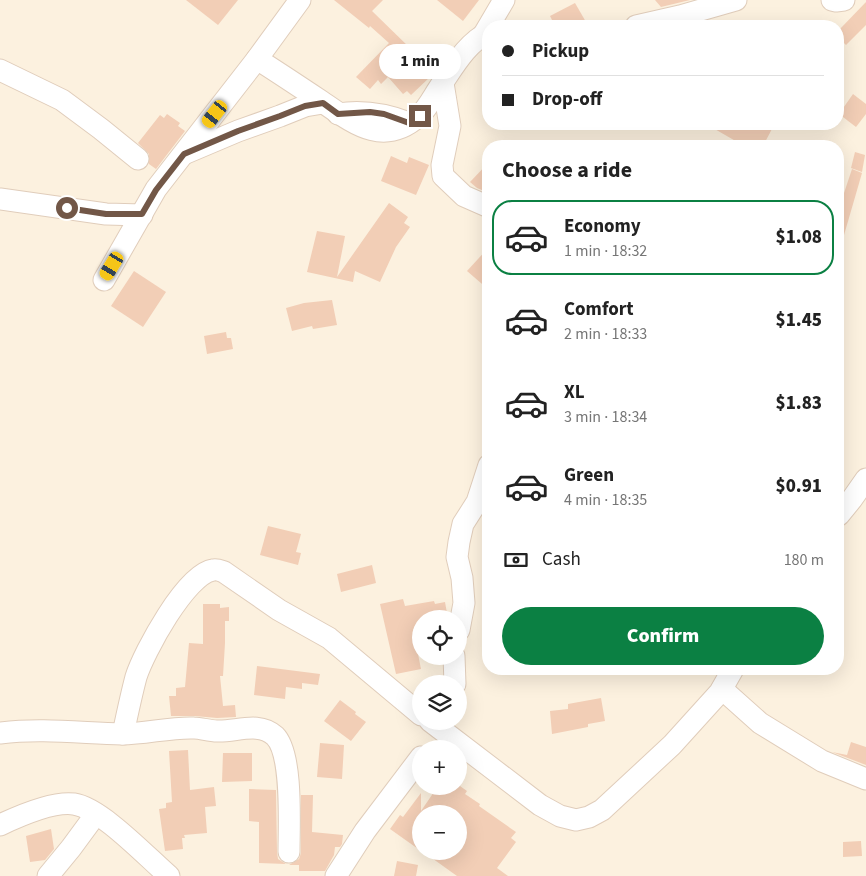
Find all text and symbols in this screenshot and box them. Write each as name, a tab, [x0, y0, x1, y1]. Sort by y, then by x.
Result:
text: Pickup	[532, 38, 589, 65]
callout: 1 min	[379, 44, 461, 78]
text: 1 min	[400, 50, 440, 72]
text: Drop-off	[532, 86, 602, 113]
car	[199, 98, 230, 130]
route end	[409, 105, 431, 127]
text: Choose a ride	[502, 154, 632, 186]
route start	[56, 197, 78, 219]
text: Economy	[564, 213, 641, 240]
icon: car	[504, 215, 549, 260]
text: $1.08	[776, 224, 822, 251]
text: 1 min · 18:32	[564, 240, 647, 262]
car	[97, 249, 126, 283]
text: Comfort	[564, 296, 634, 323]
icon: car	[504, 298, 549, 343]
text: $1.45	[776, 307, 822, 334]
text: 2 min · 18:33	[564, 323, 647, 345]
text: XL	[564, 379, 585, 406]
icon: car	[504, 381, 549, 426]
text: $1.83	[776, 390, 822, 417]
text: 3 min · 18:34	[564, 406, 647, 428]
text: Green	[564, 462, 614, 489]
icon: car	[504, 464, 549, 509]
text: $0.91	[776, 473, 822, 500]
text: 4 min · 18:35	[564, 489, 647, 511]
icon: cash	[502, 546, 530, 574]
text: Cash	[542, 546, 581, 573]
text: 180 m	[784, 549, 824, 571]
button: Confirm	[502, 607, 824, 665]
map controls	[412, 610, 467, 860]
button: locate	[412, 610, 467, 665]
button: layers	[412, 675, 467, 730]
button: +	[412, 740, 467, 795]
button: −	[412, 805, 467, 860]

